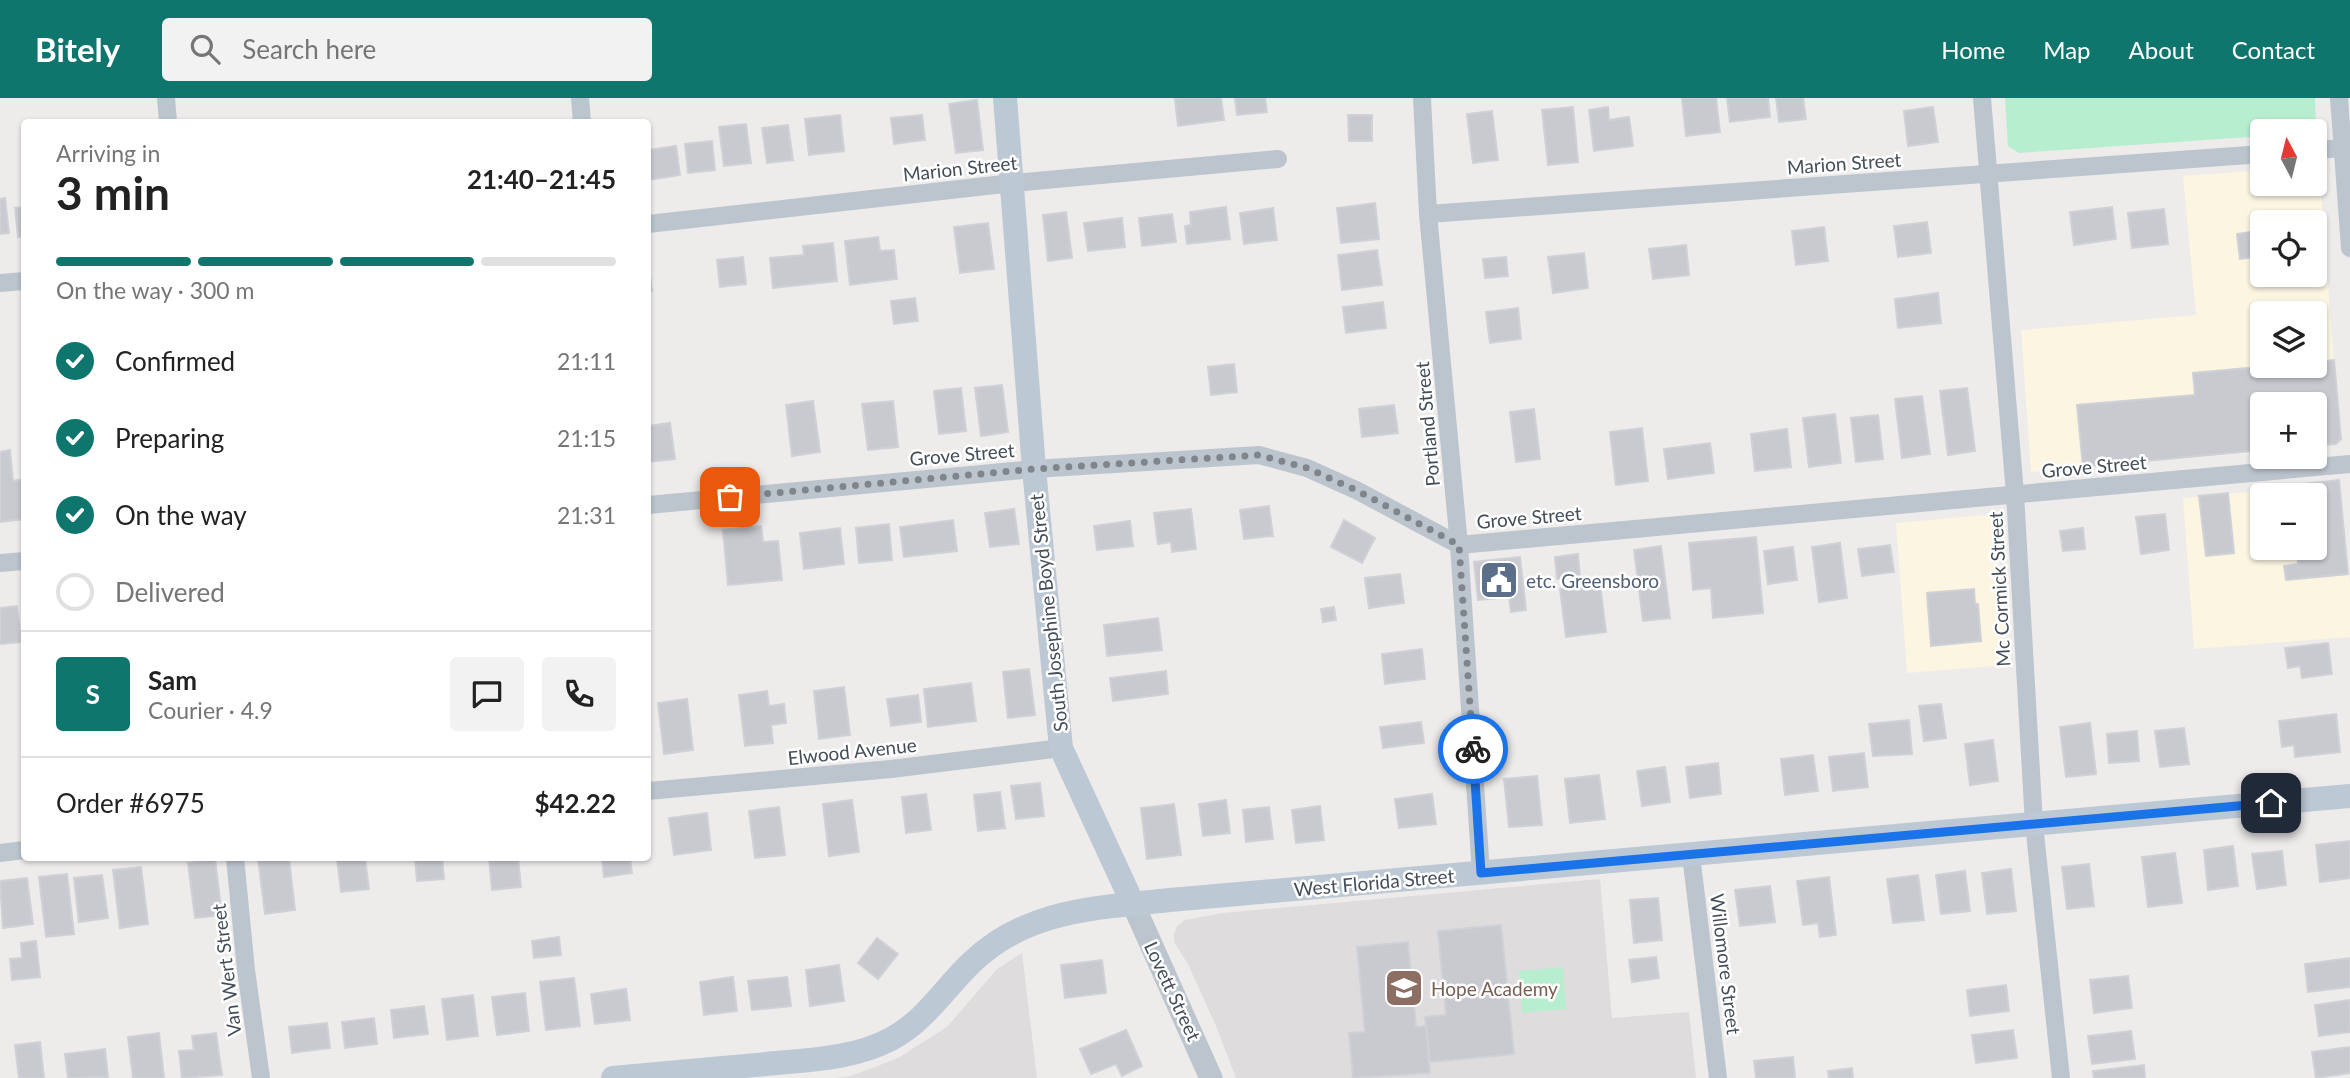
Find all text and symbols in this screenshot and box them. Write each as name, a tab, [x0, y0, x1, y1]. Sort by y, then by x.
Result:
search box	[162, 18, 652, 81]
text: Bitely	[35, 29, 120, 69]
icon: search	[186, 30, 224, 68]
text: Search here	[242, 33, 376, 65]
text: Home	[1941, 35, 2005, 64]
text: Map	[2043, 35, 2091, 64]
text: About	[2129, 35, 2194, 64]
text: Contact	[2232, 35, 2315, 64]
north arrow	[2250, 119, 2328, 196]
map controls	[2250, 119, 2327, 560]
text: Arriving in	[56, 139, 160, 167]
street label: Marion Street	[1786, 148, 1902, 178]
street label: Marion Street	[902, 151, 1018, 185]
text: 21:40–21:45	[467, 163, 616, 195]
text: 3 min	[56, 165, 170, 220]
button: locate	[2250, 210, 2327, 287]
text: On the way · 300 m	[56, 276, 255, 304]
button: layers	[2250, 301, 2327, 378]
icon: check	[56, 342, 94, 380]
text: Confirmed	[115, 345, 235, 377]
text: 21:11	[557, 347, 616, 375]
street label: Portland Street	[1410, 360, 1444, 487]
button: +	[2250, 392, 2327, 469]
icon: check	[56, 419, 94, 457]
text: Preparing	[115, 422, 224, 454]
text: 21:15	[557, 424, 616, 452]
street label: Grove Street	[909, 438, 1016, 470]
street label: Grove Street	[2041, 450, 2148, 482]
pin	[700, 467, 760, 527]
icon: bag	[711, 478, 749, 516]
button: −	[2250, 483, 2327, 560]
street label: South Josephine Boyd Street	[1024, 493, 1072, 733]
icon: check	[56, 496, 94, 534]
text: On the way	[115, 499, 247, 531]
text: 21:31	[557, 501, 616, 529]
street label: Grove Street	[1476, 501, 1583, 533]
street label: Mc Cormick Street	[1983, 511, 2015, 667]
public building icon: etc. Greensboro	[1478, 559, 1520, 601]
place label: etc. Greensboro	[1526, 569, 1659, 592]
text: Delivered	[115, 576, 225, 608]
button: chat	[450, 657, 524, 731]
button: phone	[542, 657, 616, 731]
text: Sam	[148, 664, 197, 696]
text: S	[86, 678, 100, 710]
text: Courier · 4.9	[148, 696, 273, 724]
courier	[1438, 714, 1508, 784]
icon: bike	[1454, 730, 1492, 768]
street label: Elwood Avenue	[786, 733, 918, 769]
pin	[2241, 773, 2301, 833]
icon: home	[2252, 784, 2290, 822]
text: Order #6975	[56, 787, 205, 819]
text: $42.22	[534, 787, 616, 819]
street label: West Florida Street	[1293, 864, 1455, 900]
street label: Willomore Street	[1706, 892, 1746, 1036]
street label: Van Wert Street	[206, 902, 246, 1038]
street label: Lovett Street	[1140, 938, 1206, 1044]
school or university icon: Hope Academy	[1383, 967, 1425, 1009]
place label: Hope Academy	[1431, 977, 1558, 1000]

